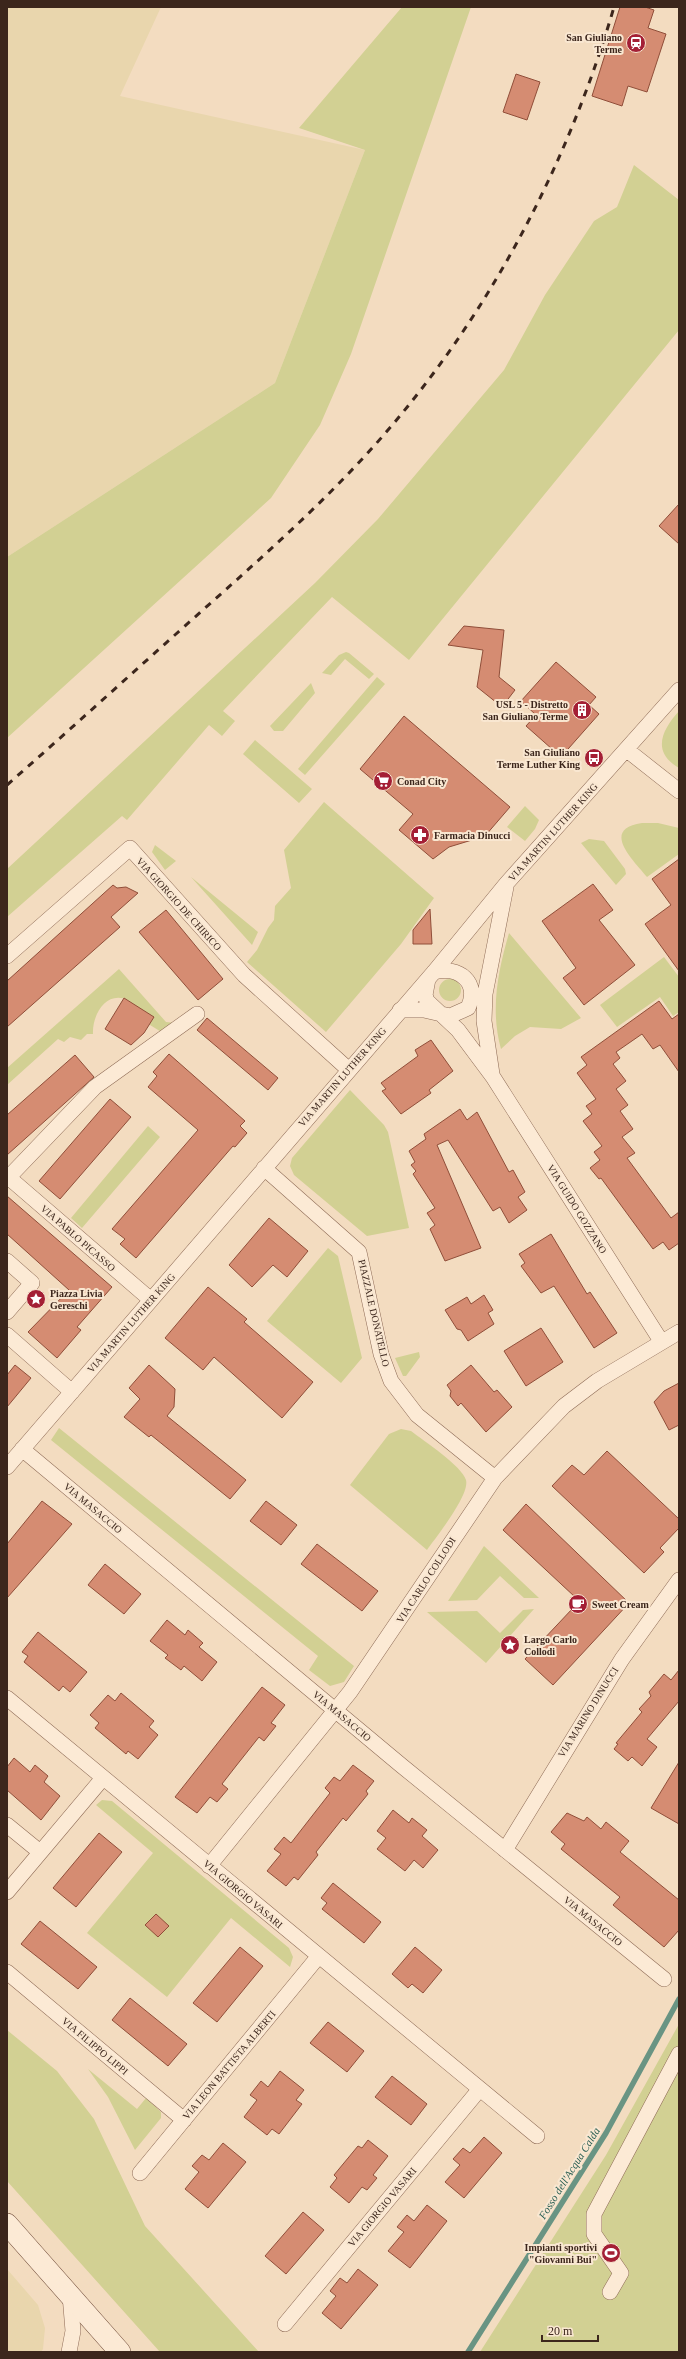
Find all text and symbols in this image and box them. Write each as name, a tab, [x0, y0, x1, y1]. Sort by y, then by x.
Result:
place label: San Giuliano Terme	[566, 32, 623, 55]
station icon: San Giuliano Terme	[625, 32, 647, 54]
place label: USL 5 - Distretto San Giuliano Terme	[482, 699, 569, 722]
building icon: USL 5 - Distretto San Giuliano Terme	[571, 699, 593, 721]
place label: San Giuliano Terme Luther King	[497, 747, 580, 770]
bus stop icon: San Giuliano Terme Luther King	[583, 747, 605, 769]
supermarket icon: Conad City	[372, 770, 394, 792]
place label: Conad City	[397, 776, 446, 787]
street label: VIA MARTIN LUTHER KING	[506, 781, 600, 883]
pharmacy icon: Farmacia Dinucci	[409, 824, 431, 846]
place label: Farmacia Dinucci	[434, 830, 511, 841]
street label: VIA GIORGIO DE CHIRICO	[134, 855, 224, 953]
street label: VIA MARTIN LUTHER KING	[296, 1025, 388, 1129]
street label: VIA GUIDO GOZZANO	[545, 1163, 609, 1255]
street label: VIA PABLO PICASSO	[38, 1203, 118, 1273]
street label: PIAZZALE DONATELLO	[356, 1258, 392, 1368]
street label: VIA MARTIN LUTHER KING	[85, 1271, 177, 1375]
place icon: Piazza Livia Gereschi	[25, 1288, 47, 1310]
place label: Piazza Livia Gereschi	[50, 1288, 103, 1311]
street label: VIA MASACCIO	[62, 1480, 124, 1536]
street label: VIA CARLO COLLODI	[394, 1535, 458, 1625]
cafe icon: Sweet Cream	[567, 1593, 589, 1615]
place label: Sweet Cream	[592, 1599, 649, 1610]
place icon: Largo Carlo Collodi	[499, 1634, 521, 1656]
place label: Largo Carlo Collodi	[524, 1634, 577, 1657]
street label: VIA MARINO DINUCCI	[556, 1665, 620, 1759]
street label: VIA MASACCIO	[311, 1688, 373, 1744]
street label: VIA GIORGIO VASARI	[201, 1858, 285, 1930]
street label: VIA MASACCIO	[561, 1894, 625, 1948]
street label: VIA LEON BATTISTA ALBERTI	[180, 2008, 278, 2122]
street label: VIA FILIPPO LIPPI	[60, 2015, 130, 2077]
water label: Fosso dell'Acqua Calda	[535, 2125, 602, 2222]
street label: VIA GIORGIO VASARI	[346, 2165, 418, 2249]
place label: Impianti sportivi "Giovanni Bui"	[524, 2242, 597, 2265]
sports icon: Impianti sportivi "Giovanni Bui"	[600, 2242, 622, 2264]
scale bar	[542, 2317, 598, 2343]
text: 20 m	[548, 2324, 573, 2338]

